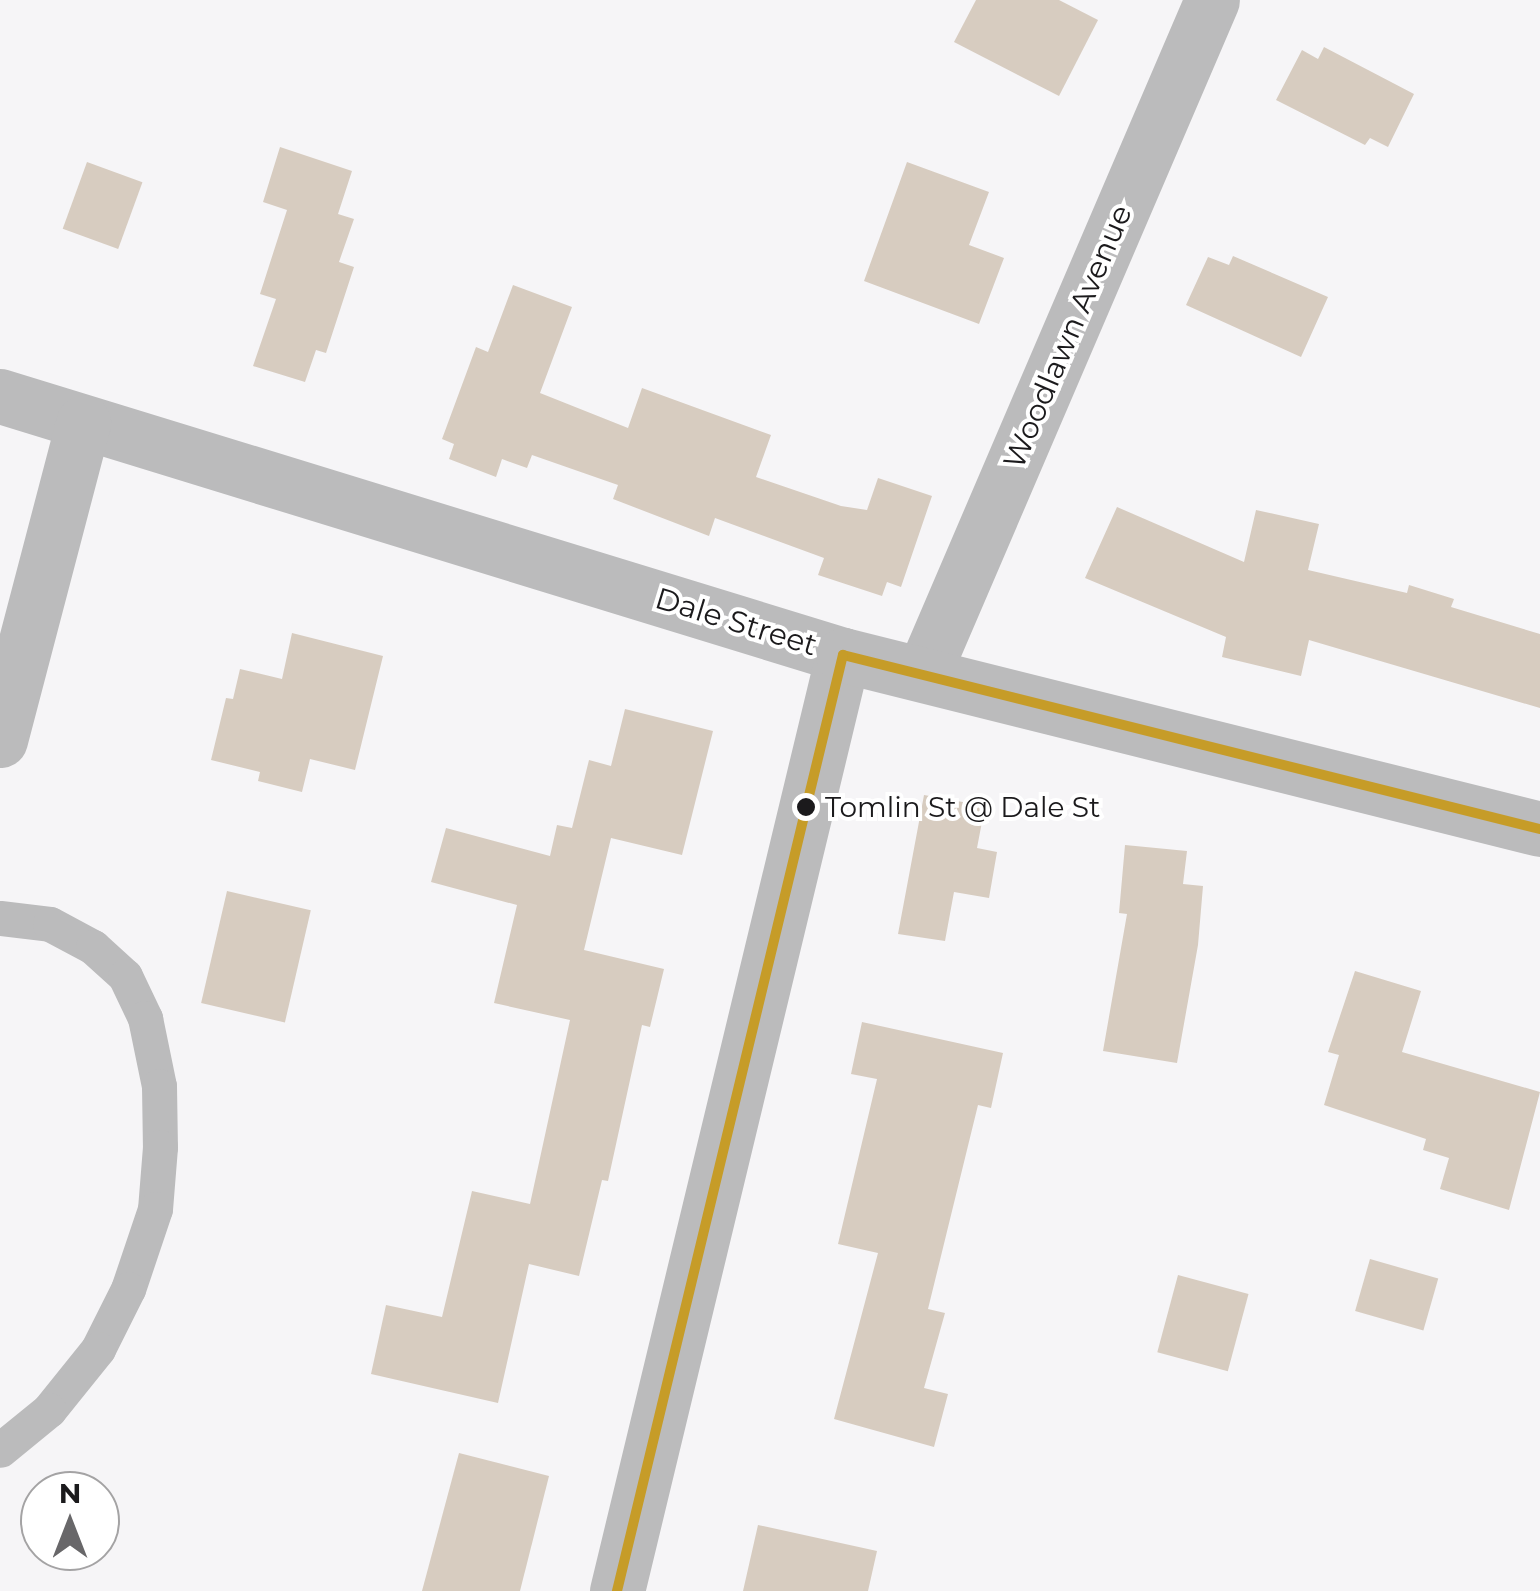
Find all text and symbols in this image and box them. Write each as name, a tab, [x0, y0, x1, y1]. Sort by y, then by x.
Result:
street label: Woodlawn Avenue	[996, 200, 1140, 474]
street label: Dale Street	[651, 580, 821, 664]
place label: Tomlin St @ Dale St	[825, 790, 1100, 824]
marker: Tomlin St @ Dale St	[796, 797, 816, 817]
north arrow	[20, 1471, 120, 1571]
text: N	[59, 1476, 81, 1510]

